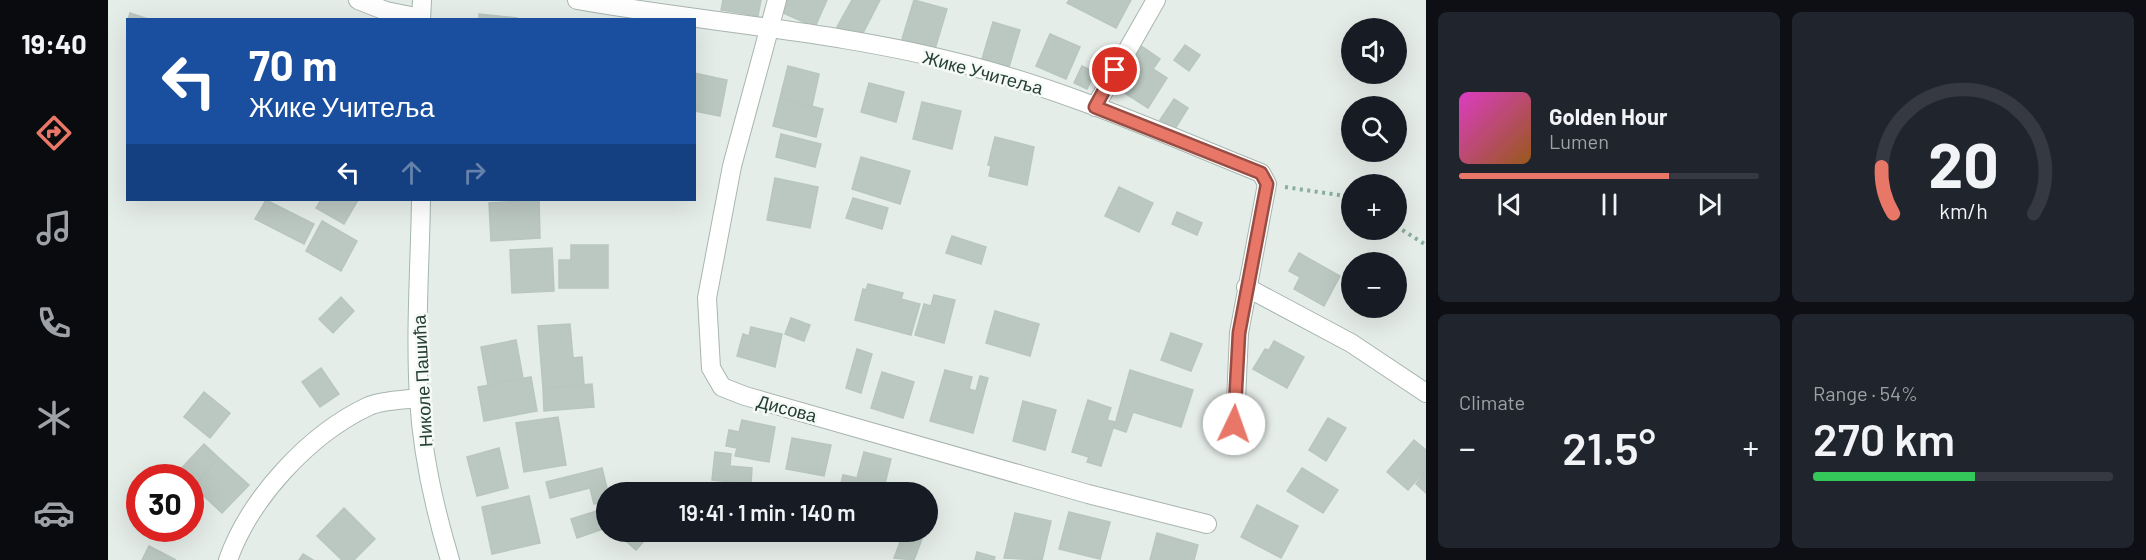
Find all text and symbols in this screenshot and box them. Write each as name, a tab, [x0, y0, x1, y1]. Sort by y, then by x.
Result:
map controls	[1341, 18, 1407, 318]
button: sound	[1341, 18, 1407, 84]
text: 19:40	[21, 27, 87, 59]
text: 70 m	[249, 39, 337, 89]
icon: left	[150, 42, 228, 120]
pin	[1089, 44, 1140, 95]
street label: Жике Учитеља	[920, 45, 1046, 99]
icon: arrive	[1098, 53, 1131, 86]
text: Жике Учитеља	[249, 90, 434, 122]
button: search	[1341, 96, 1407, 162]
text: Golden Hour	[1549, 103, 1667, 129]
icon: directions	[33, 112, 75, 154]
text: 20	[1928, 126, 1998, 200]
text: Lumen	[1549, 129, 1609, 153]
icon: left	[332, 156, 365, 189]
icon: ahead	[395, 156, 428, 189]
icon: right	[458, 156, 491, 189]
button: +	[1341, 174, 1407, 240]
icon: previous	[1493, 188, 1526, 221]
icon: pause	[1593, 188, 1626, 221]
icon: next	[1693, 188, 1726, 221]
text: km/h	[1939, 198, 1987, 223]
icon: music	[33, 207, 75, 249]
button: −	[1341, 252, 1407, 318]
icon: phone	[33, 302, 75, 344]
street label: Николе Пашића	[408, 313, 436, 448]
text: Range · 54%	[1813, 381, 1918, 405]
street label: Дисова	[755, 390, 820, 427]
text: Climate	[1459, 390, 1525, 414]
position arrow	[1202, 392, 1266, 456]
icon: climate	[33, 397, 75, 439]
text: 270 km	[1813, 411, 1955, 465]
text: 21.5°	[1562, 420, 1656, 474]
text: −	[1459, 427, 1476, 467]
text: +	[1742, 427, 1759, 467]
speed limit sign: 30	[126, 464, 204, 542]
icon: car	[33, 492, 75, 534]
text: 19:41 · 1 min · 140 m	[678, 499, 856, 525]

